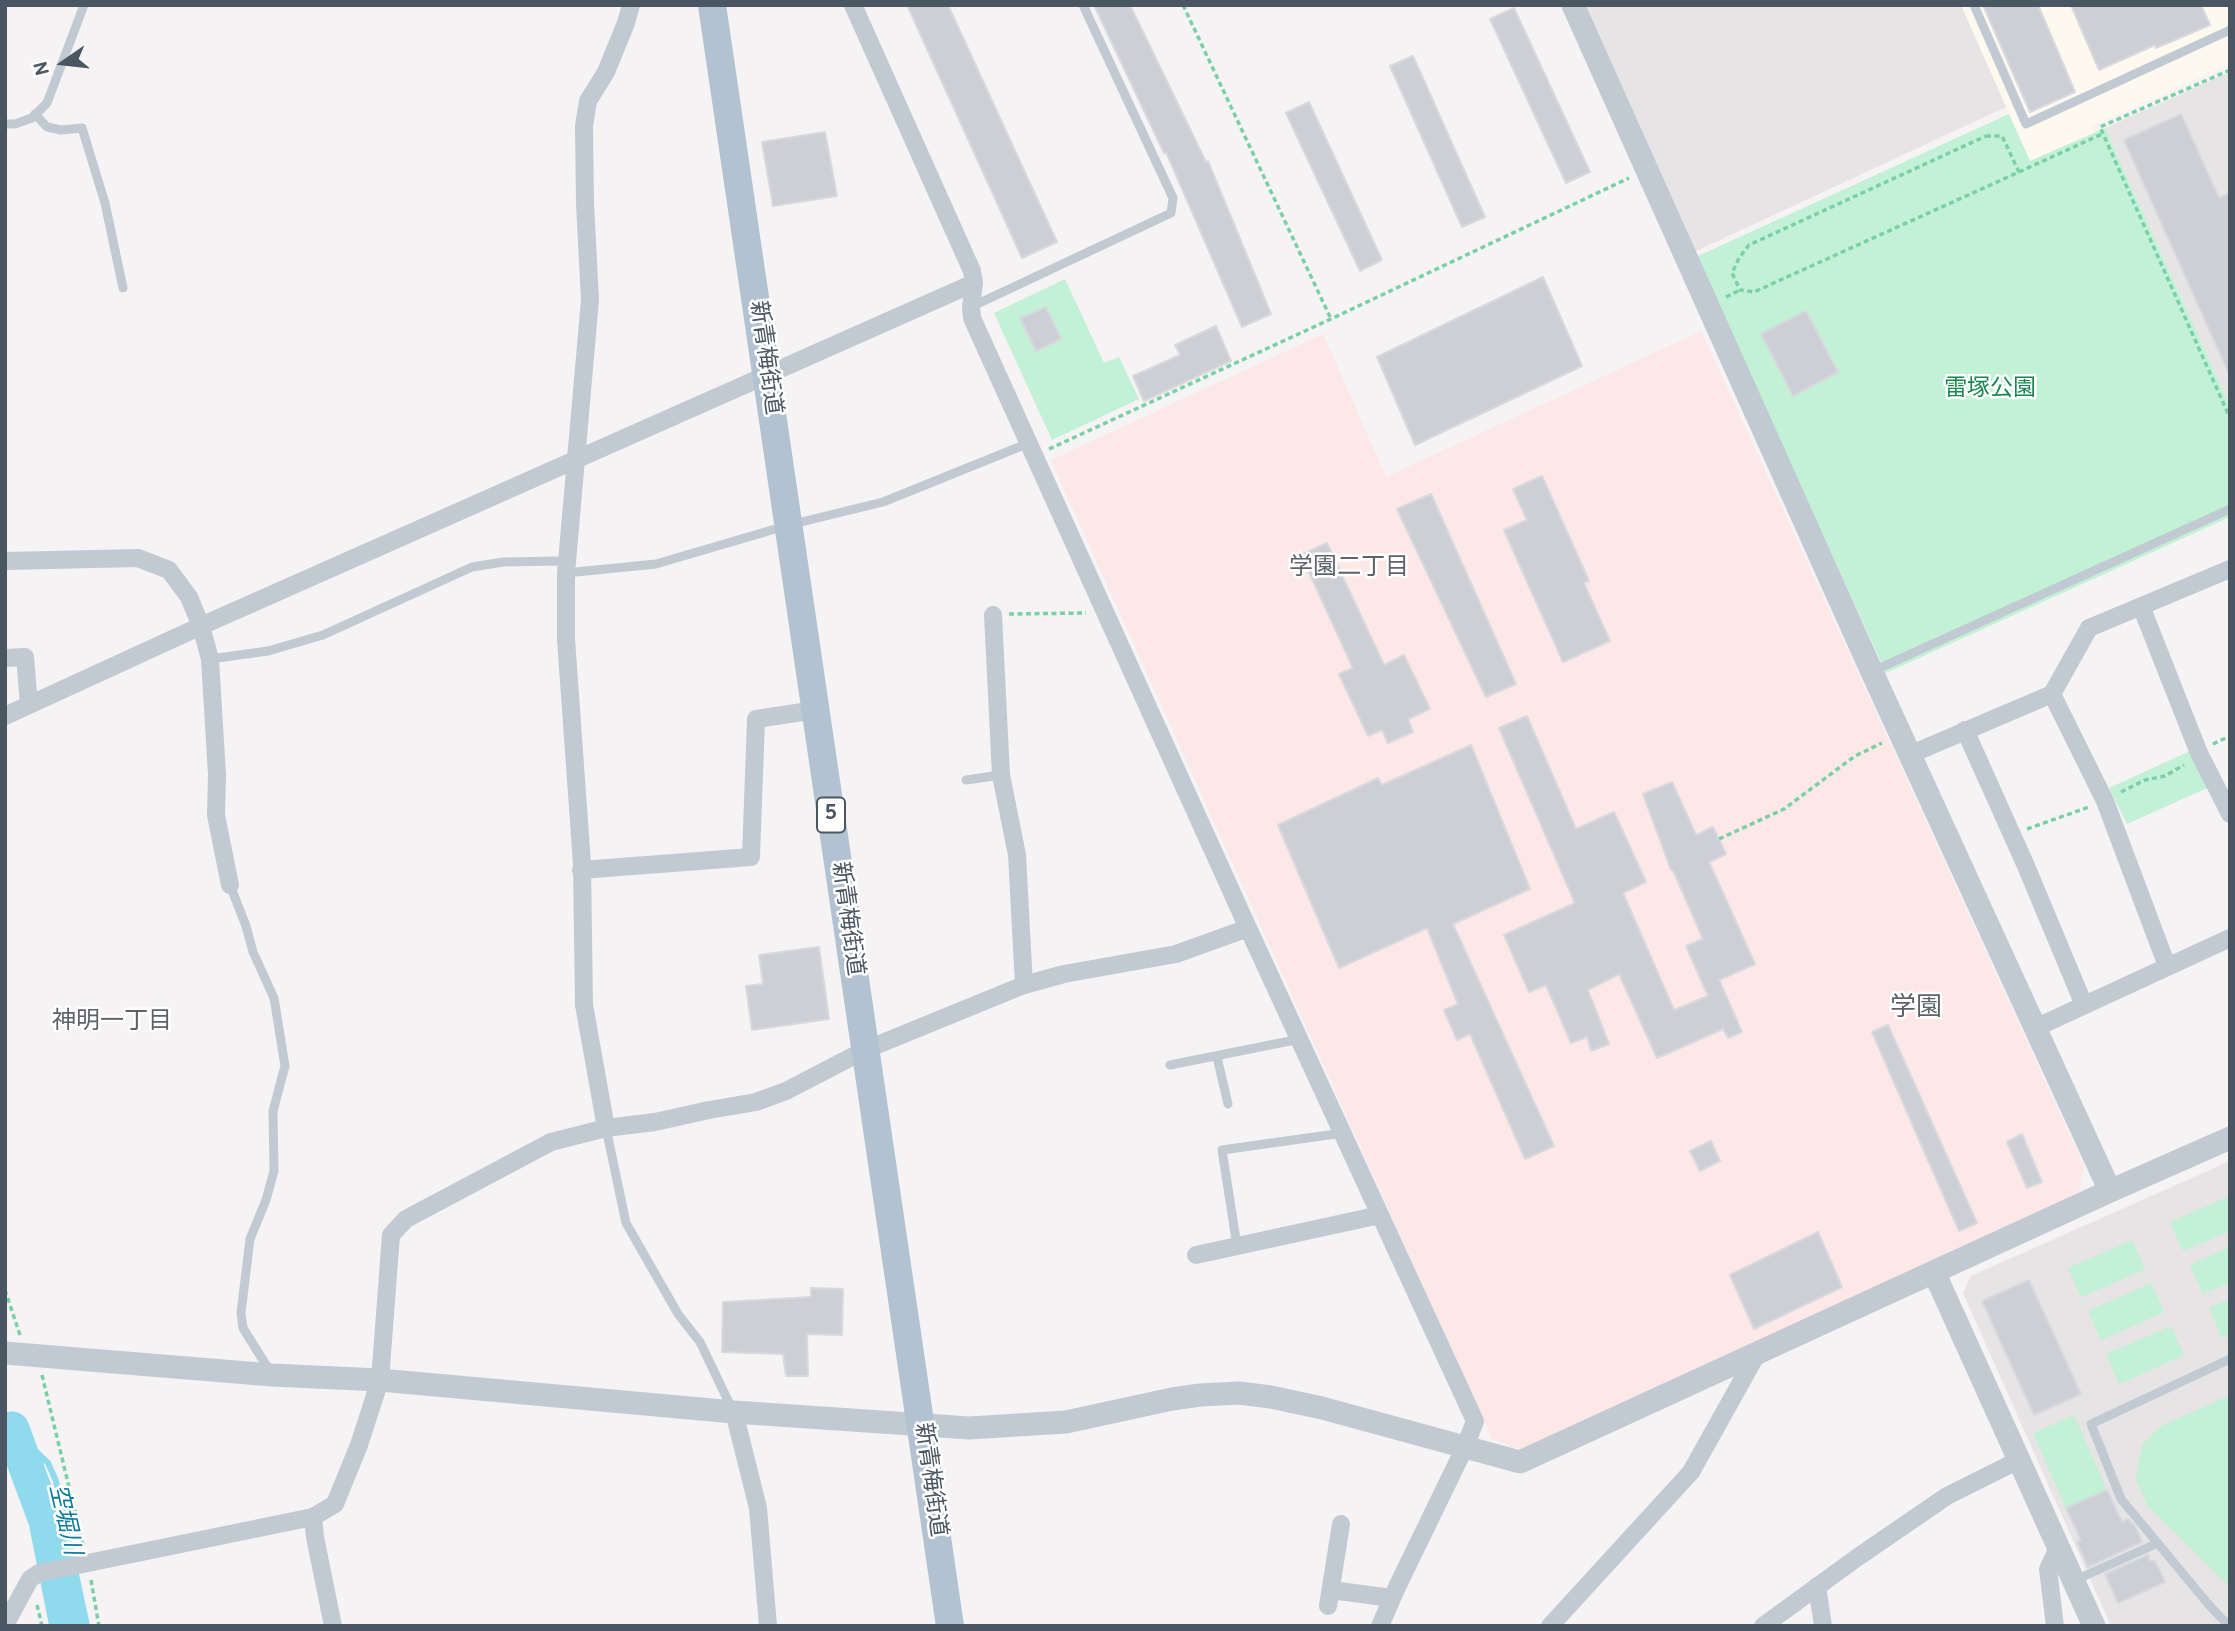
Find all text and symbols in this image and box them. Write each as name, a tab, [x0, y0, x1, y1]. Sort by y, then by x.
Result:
north arrow	[28, 28, 98, 98]
text: N	[29, 59, 56, 78]
street label: 新青梅街道	[742, 299, 786, 417]
park label: 雷塚公園	[1944, 376, 2036, 404]
district label: 学園二丁目	[1289, 555, 1409, 583]
road number: 5	[817, 798, 845, 832]
street label: 新青梅街道	[824, 860, 868, 978]
district label: 学園	[1890, 994, 1942, 1026]
district label: 神明一丁目	[52, 1009, 172, 1037]
street label: 新青梅街道	[907, 1421, 951, 1539]
water label: 空堀川	[41, 1482, 85, 1558]

